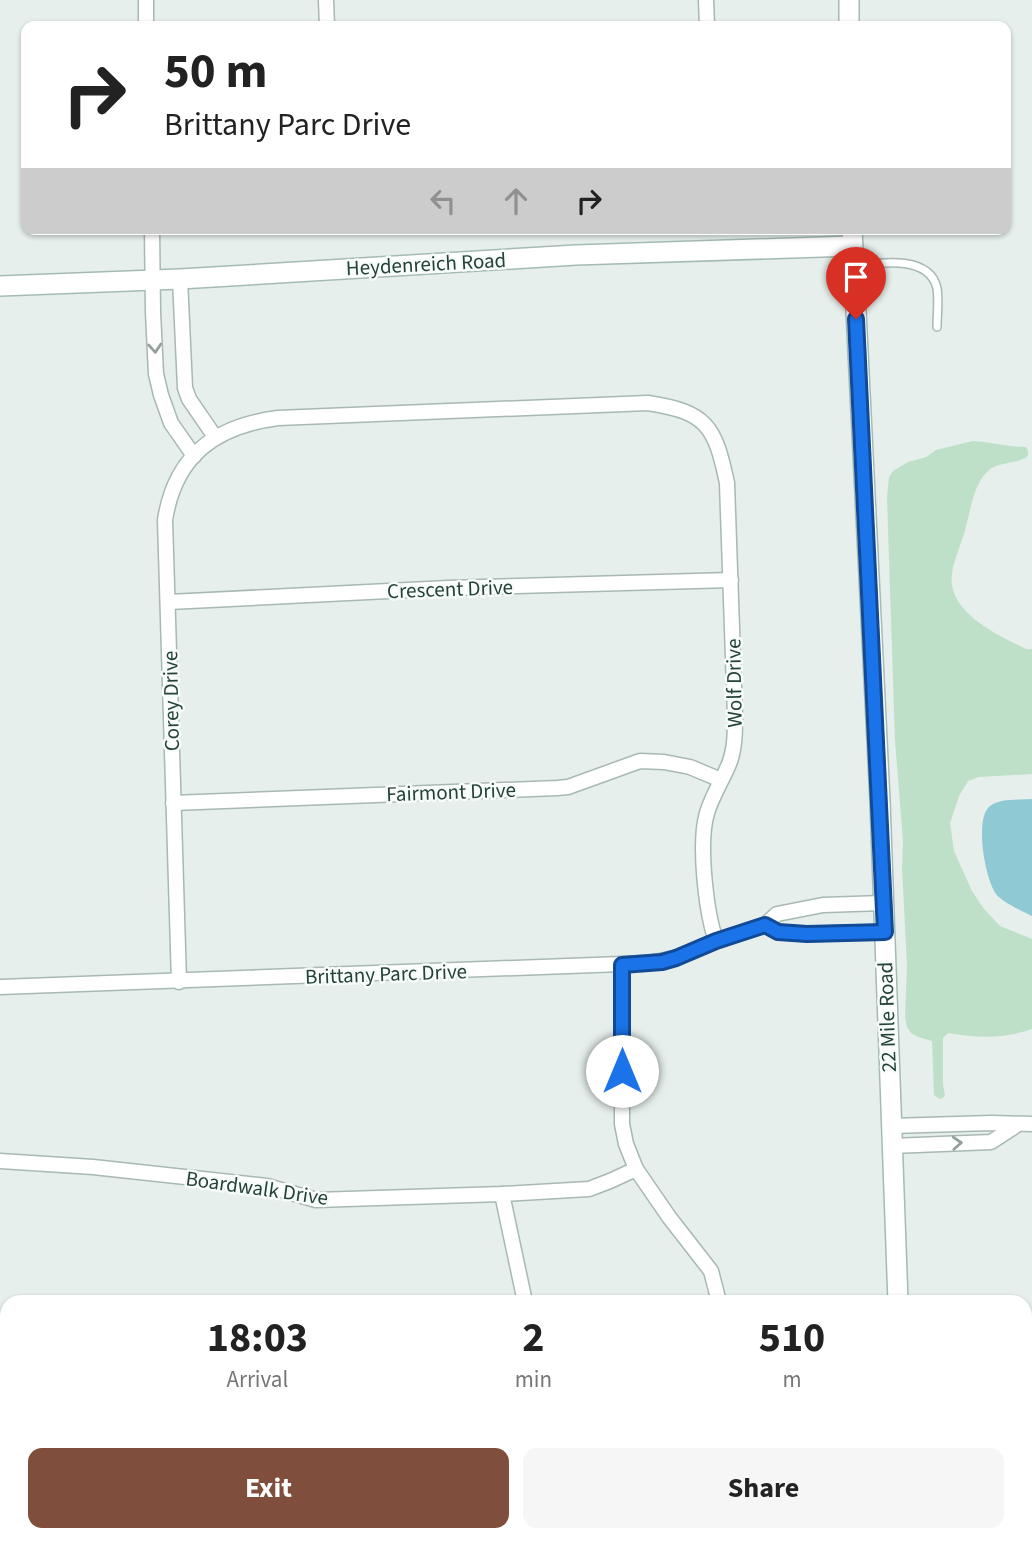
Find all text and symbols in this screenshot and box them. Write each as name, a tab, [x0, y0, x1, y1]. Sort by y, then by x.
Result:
text: 50 m	[164, 37, 268, 107]
icon: right	[49, 49, 140, 140]
text: Brittany Parc Drive	[164, 102, 411, 148]
icon: left	[424, 182, 462, 220]
icon: ahead	[497, 182, 535, 220]
icon: right	[570, 182, 608, 220]
street label: Heydenreich Road	[345, 245, 507, 283]
pin	[826, 247, 886, 319]
icon: arrive	[837, 258, 875, 296]
one-way arrow	[147, 343, 162, 354]
street label: Crescent Drive	[386, 572, 514, 606]
street label: Wolf Drive	[718, 638, 750, 728]
street label: Corey Drive	[155, 650, 187, 752]
street label: Fairmont Drive	[386, 775, 516, 809]
street label: Brittany Parc Drive	[304, 956, 468, 992]
street label: 22 Mile Road	[870, 961, 904, 1073]
position arrow	[585, 1034, 659, 1108]
one-way arrow	[952, 1136, 963, 1151]
street label: Boardwalk Drive	[184, 1163, 330, 1213]
text: 18:03	[207, 1308, 308, 1368]
text: 2	[522, 1308, 544, 1368]
text: 510	[759, 1308, 825, 1368]
text: Arrival	[226, 1363, 288, 1396]
text: min	[515, 1363, 552, 1396]
text: m	[782, 1363, 802, 1396]
button: Exit	[28, 1448, 509, 1528]
button: Share	[523, 1448, 1004, 1528]

